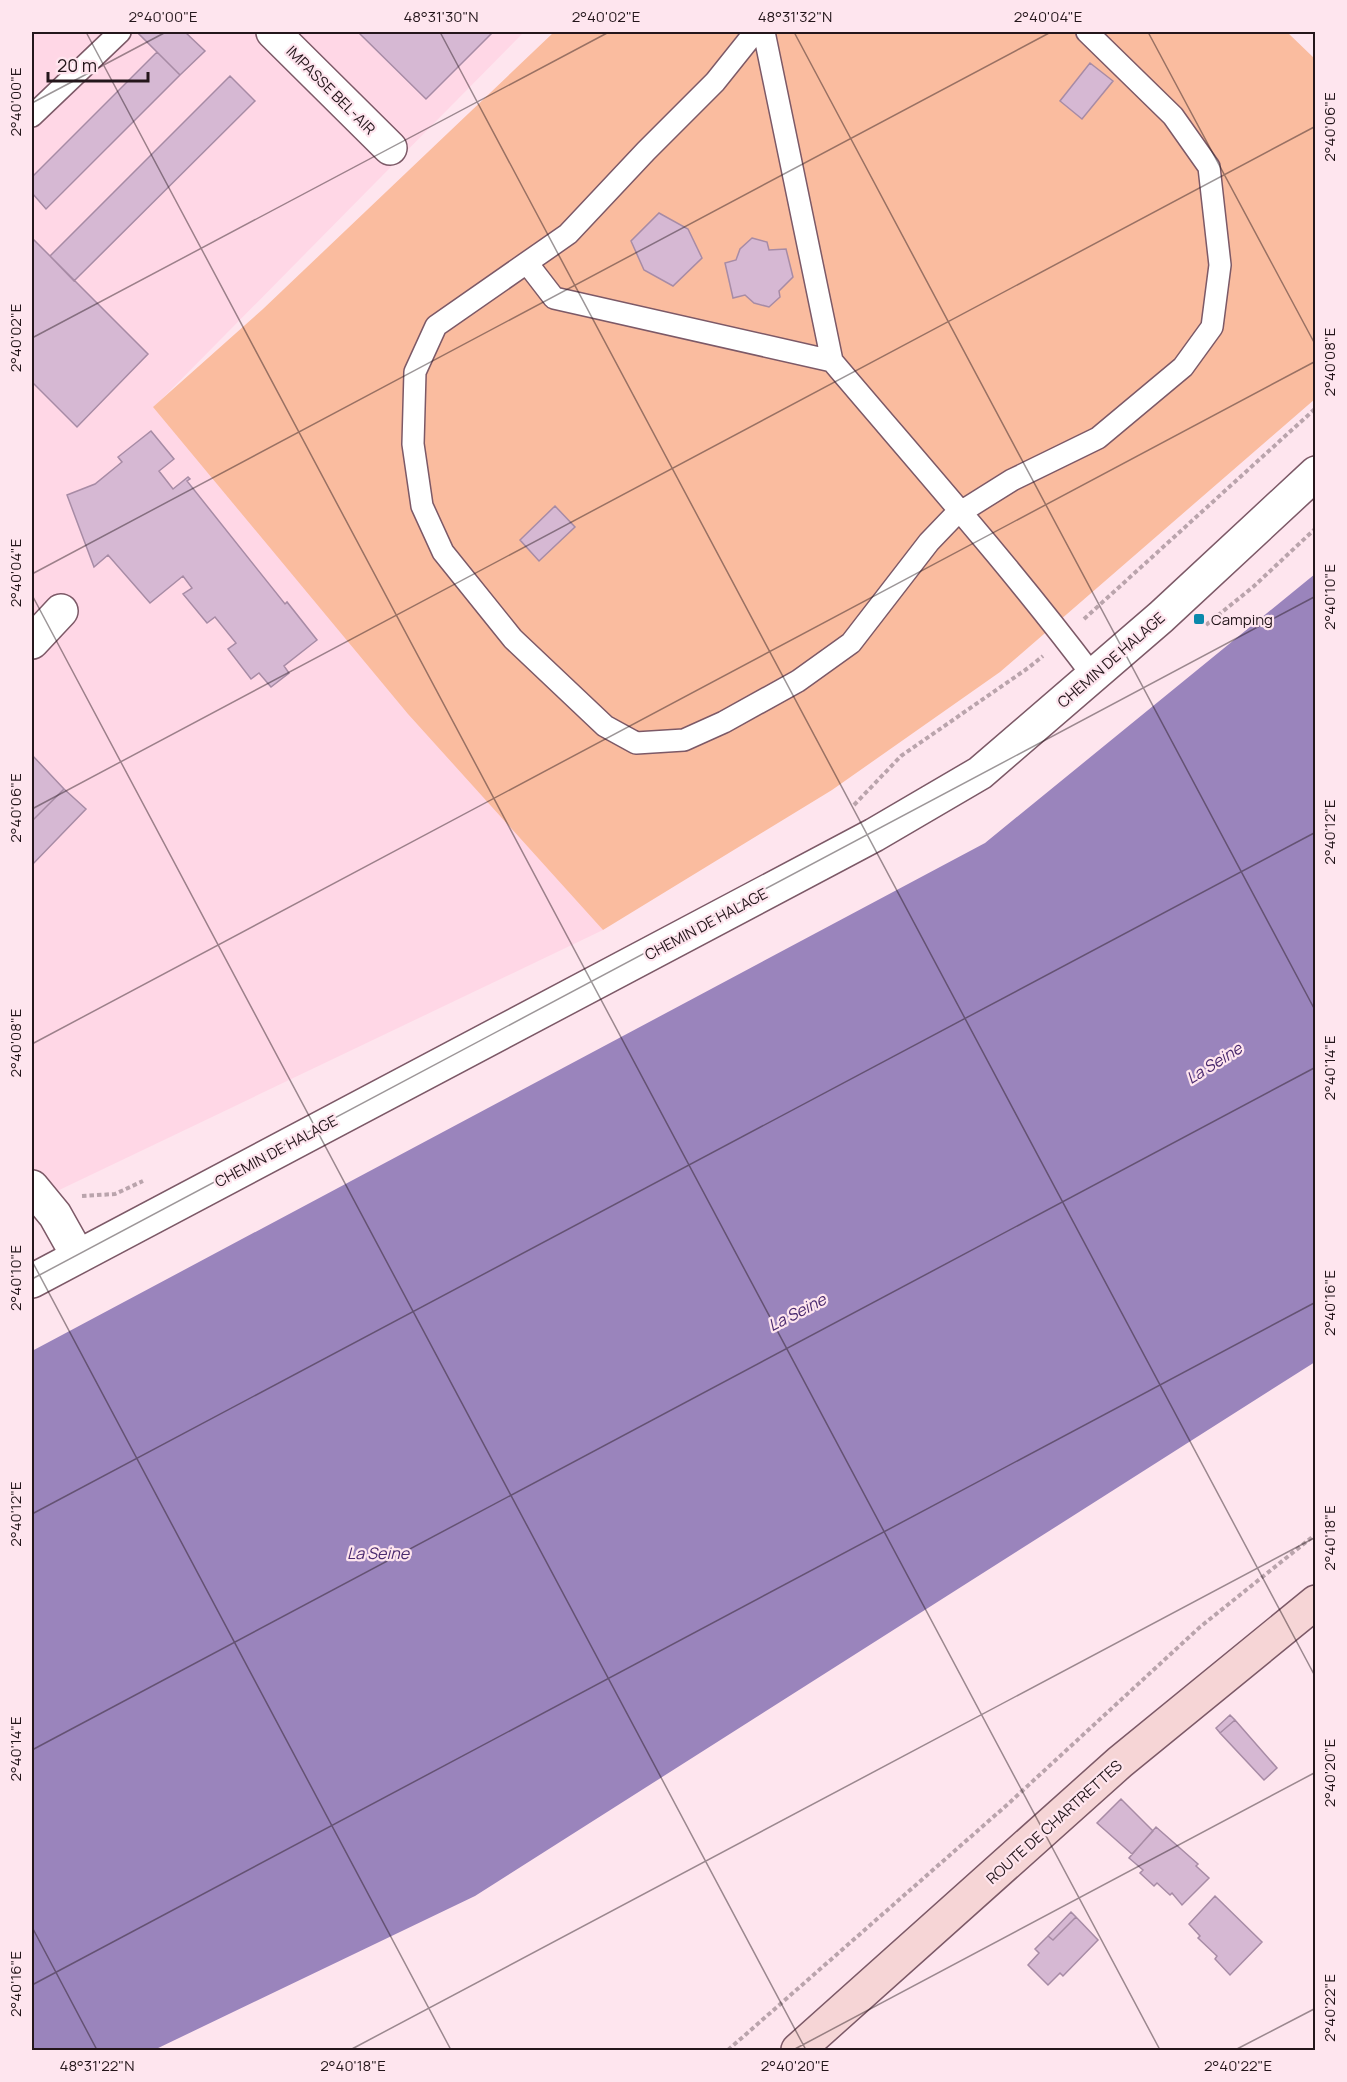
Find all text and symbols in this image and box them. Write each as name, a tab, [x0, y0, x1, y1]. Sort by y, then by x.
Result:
text: 2°40'00"E	[128, 6, 198, 27]
text: 48°31'30"N	[403, 6, 479, 27]
text: 2°40'02"E	[572, 6, 640, 27]
text: 48°31'32"N	[758, 6, 832, 27]
text: 2°40'04"E	[1014, 6, 1082, 27]
street label: IMPASSE BEL-AIR	[282, 41, 380, 139]
scale bar	[48, 45, 148, 83]
text: 20 m	[57, 53, 97, 77]
text: 2°40'00"E	[5, 67, 26, 137]
text: 2°40'06"E	[1319, 92, 1340, 162]
text: 2°40'02"E	[5, 304, 26, 372]
text: 2°40'08"E	[1319, 328, 1340, 396]
text: 2°40'04"E	[5, 539, 26, 607]
text: 2°40'10"E	[1319, 564, 1340, 630]
street label: CHEMIN DE HALAGE	[1053, 607, 1169, 713]
place label: Camping	[1211, 609, 1273, 630]
marker: Camping	[1192, 612, 1206, 626]
text: 2°40'06"E	[5, 773, 26, 843]
text: 2°40'12"E	[1319, 799, 1340, 865]
street label: CHEMIN DE HALAGE	[641, 883, 771, 965]
text: 2°40'08"E	[5, 1009, 26, 1077]
text: 2°40'14"E	[1319, 1035, 1340, 1101]
water label: La Seine	[1182, 1036, 1248, 1089]
street label: CHEMIN DE HALAGE	[211, 1110, 341, 1192]
text: 2°40'10"E	[5, 1245, 26, 1311]
text: 2°40'16"E	[1319, 1270, 1340, 1336]
water label: La Seine	[764, 1287, 831, 1336]
text: 2°40'12"E	[5, 1481, 26, 1547]
text: 2°40'18"E	[1319, 1505, 1340, 1571]
water label: La Seine	[347, 1542, 411, 1564]
text: 2°40'14"E	[5, 1716, 26, 1782]
text: 2°40'20"E	[1319, 1739, 1340, 1807]
street label: ROUTE DE CHARTRETTES	[982, 1755, 1126, 1889]
text: 2°40'16"E	[5, 1951, 26, 2017]
text: 2°40'22"E	[1319, 1974, 1340, 2042]
text: 48°31'22"N	[60, 2055, 134, 2076]
text: 2°40'18"E	[320, 2055, 386, 2076]
text: 2°40'20"E	[761, 2055, 829, 2076]
text: 2°40'22"E	[1204, 2055, 1272, 2076]

